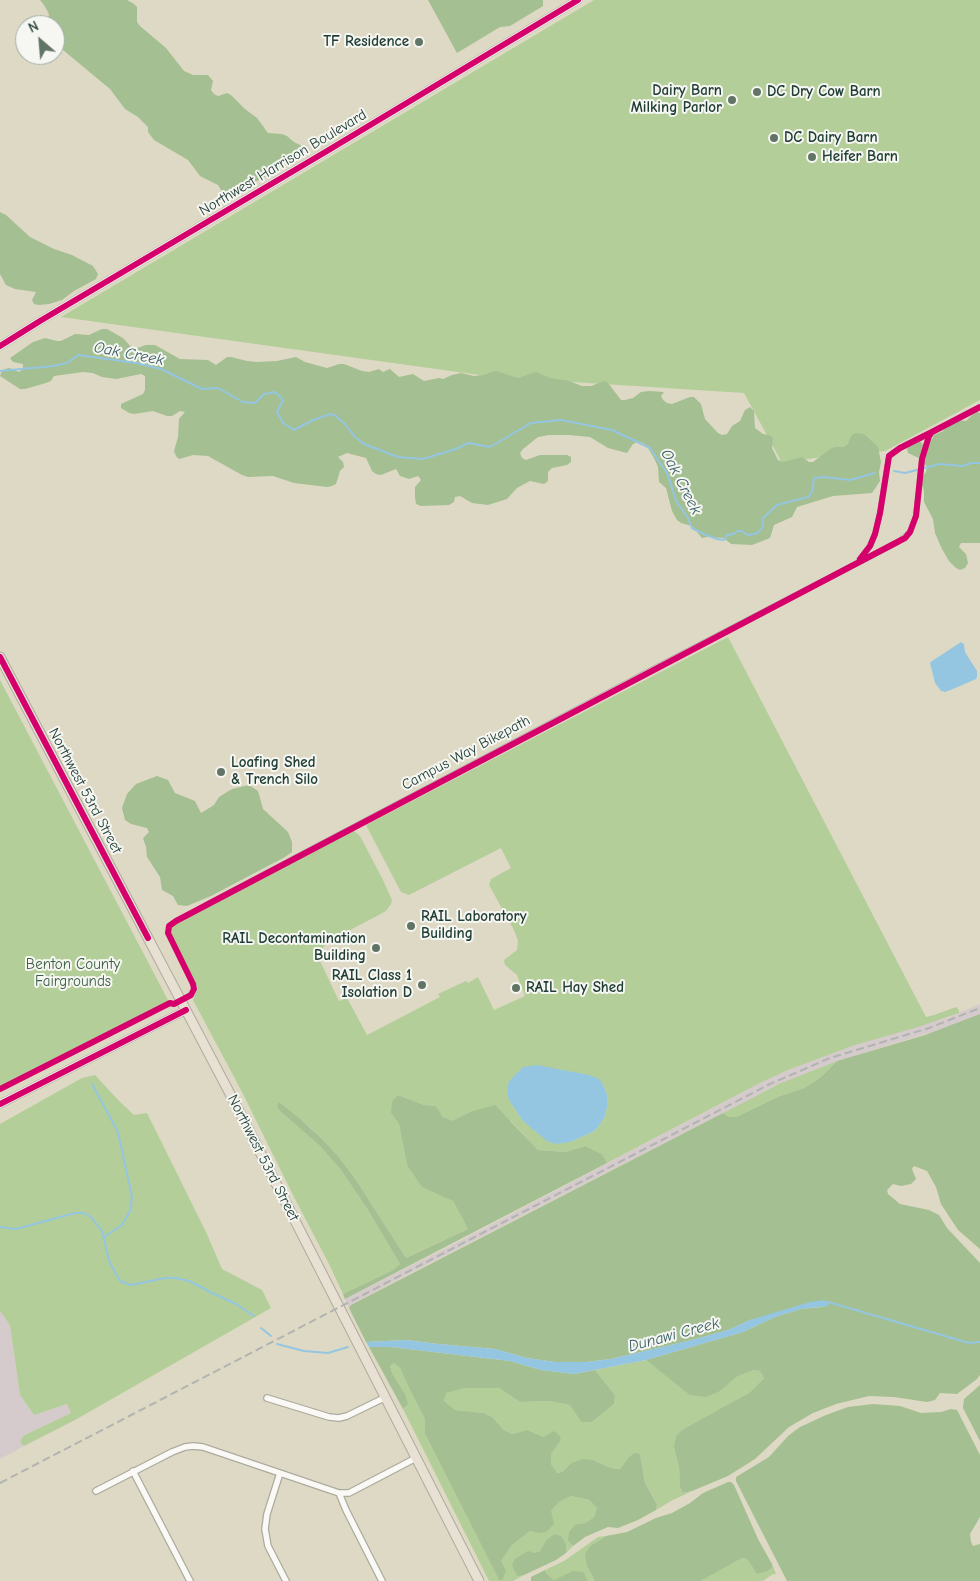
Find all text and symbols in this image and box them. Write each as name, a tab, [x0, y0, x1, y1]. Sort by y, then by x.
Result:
north arrow	[15, 15, 65, 65]
text: N	[25, 17, 41, 37]
place label: TF Residence	[323, 33, 409, 51]
marker: TF Residence	[413, 36, 425, 48]
place label: Dairy Barn Milking Parlor	[631, 82, 722, 117]
place label: DC Dry Cow Barn	[767, 83, 881, 101]
marker: DC Dry Cow Barn	[751, 86, 763, 98]
marker: Dairy Barn Milking Parlor	[726, 94, 738, 106]
street label: Northwest Harrison Boulevard	[196, 106, 370, 220]
place label: DC Dairy Barn	[784, 129, 878, 147]
marker: DC Dairy Barn	[768, 132, 780, 144]
place label: Heifer Barn	[822, 148, 898, 166]
marker: Heifer Barn	[806, 151, 818, 163]
water label: Oak Creek	[92, 338, 166, 370]
water label: Oak Creek	[656, 446, 706, 518]
street label: Campus Way Bikepath	[399, 712, 533, 794]
street label: Northwest 53rd Street	[44, 725, 126, 857]
place label: Loafing Shed & Trench Silo	[231, 754, 318, 789]
marker: Loafing Shed & Trench Silo	[215, 766, 227, 778]
place label: RAIL Laboratory Building	[421, 908, 527, 943]
marker: RAIL Laboratory Building	[405, 920, 417, 932]
place label: RAIL Decontamination Building	[222, 930, 366, 965]
marker: RAIL Decontamination Building	[370, 942, 382, 954]
park label: Benton County Fairgrounds	[26, 956, 120, 991]
place label: RAIL Class 1 Isolation D	[332, 967, 412, 1002]
marker: RAIL Class 1 Isolation D	[416, 979, 428, 991]
place label: RAIL Hay Shed	[526, 979, 624, 997]
marker: RAIL Hay Shed	[510, 982, 522, 994]
street label: Northwest 53rd Street	[223, 1092, 303, 1224]
water label: Dunawi Creek	[626, 1314, 722, 1356]

